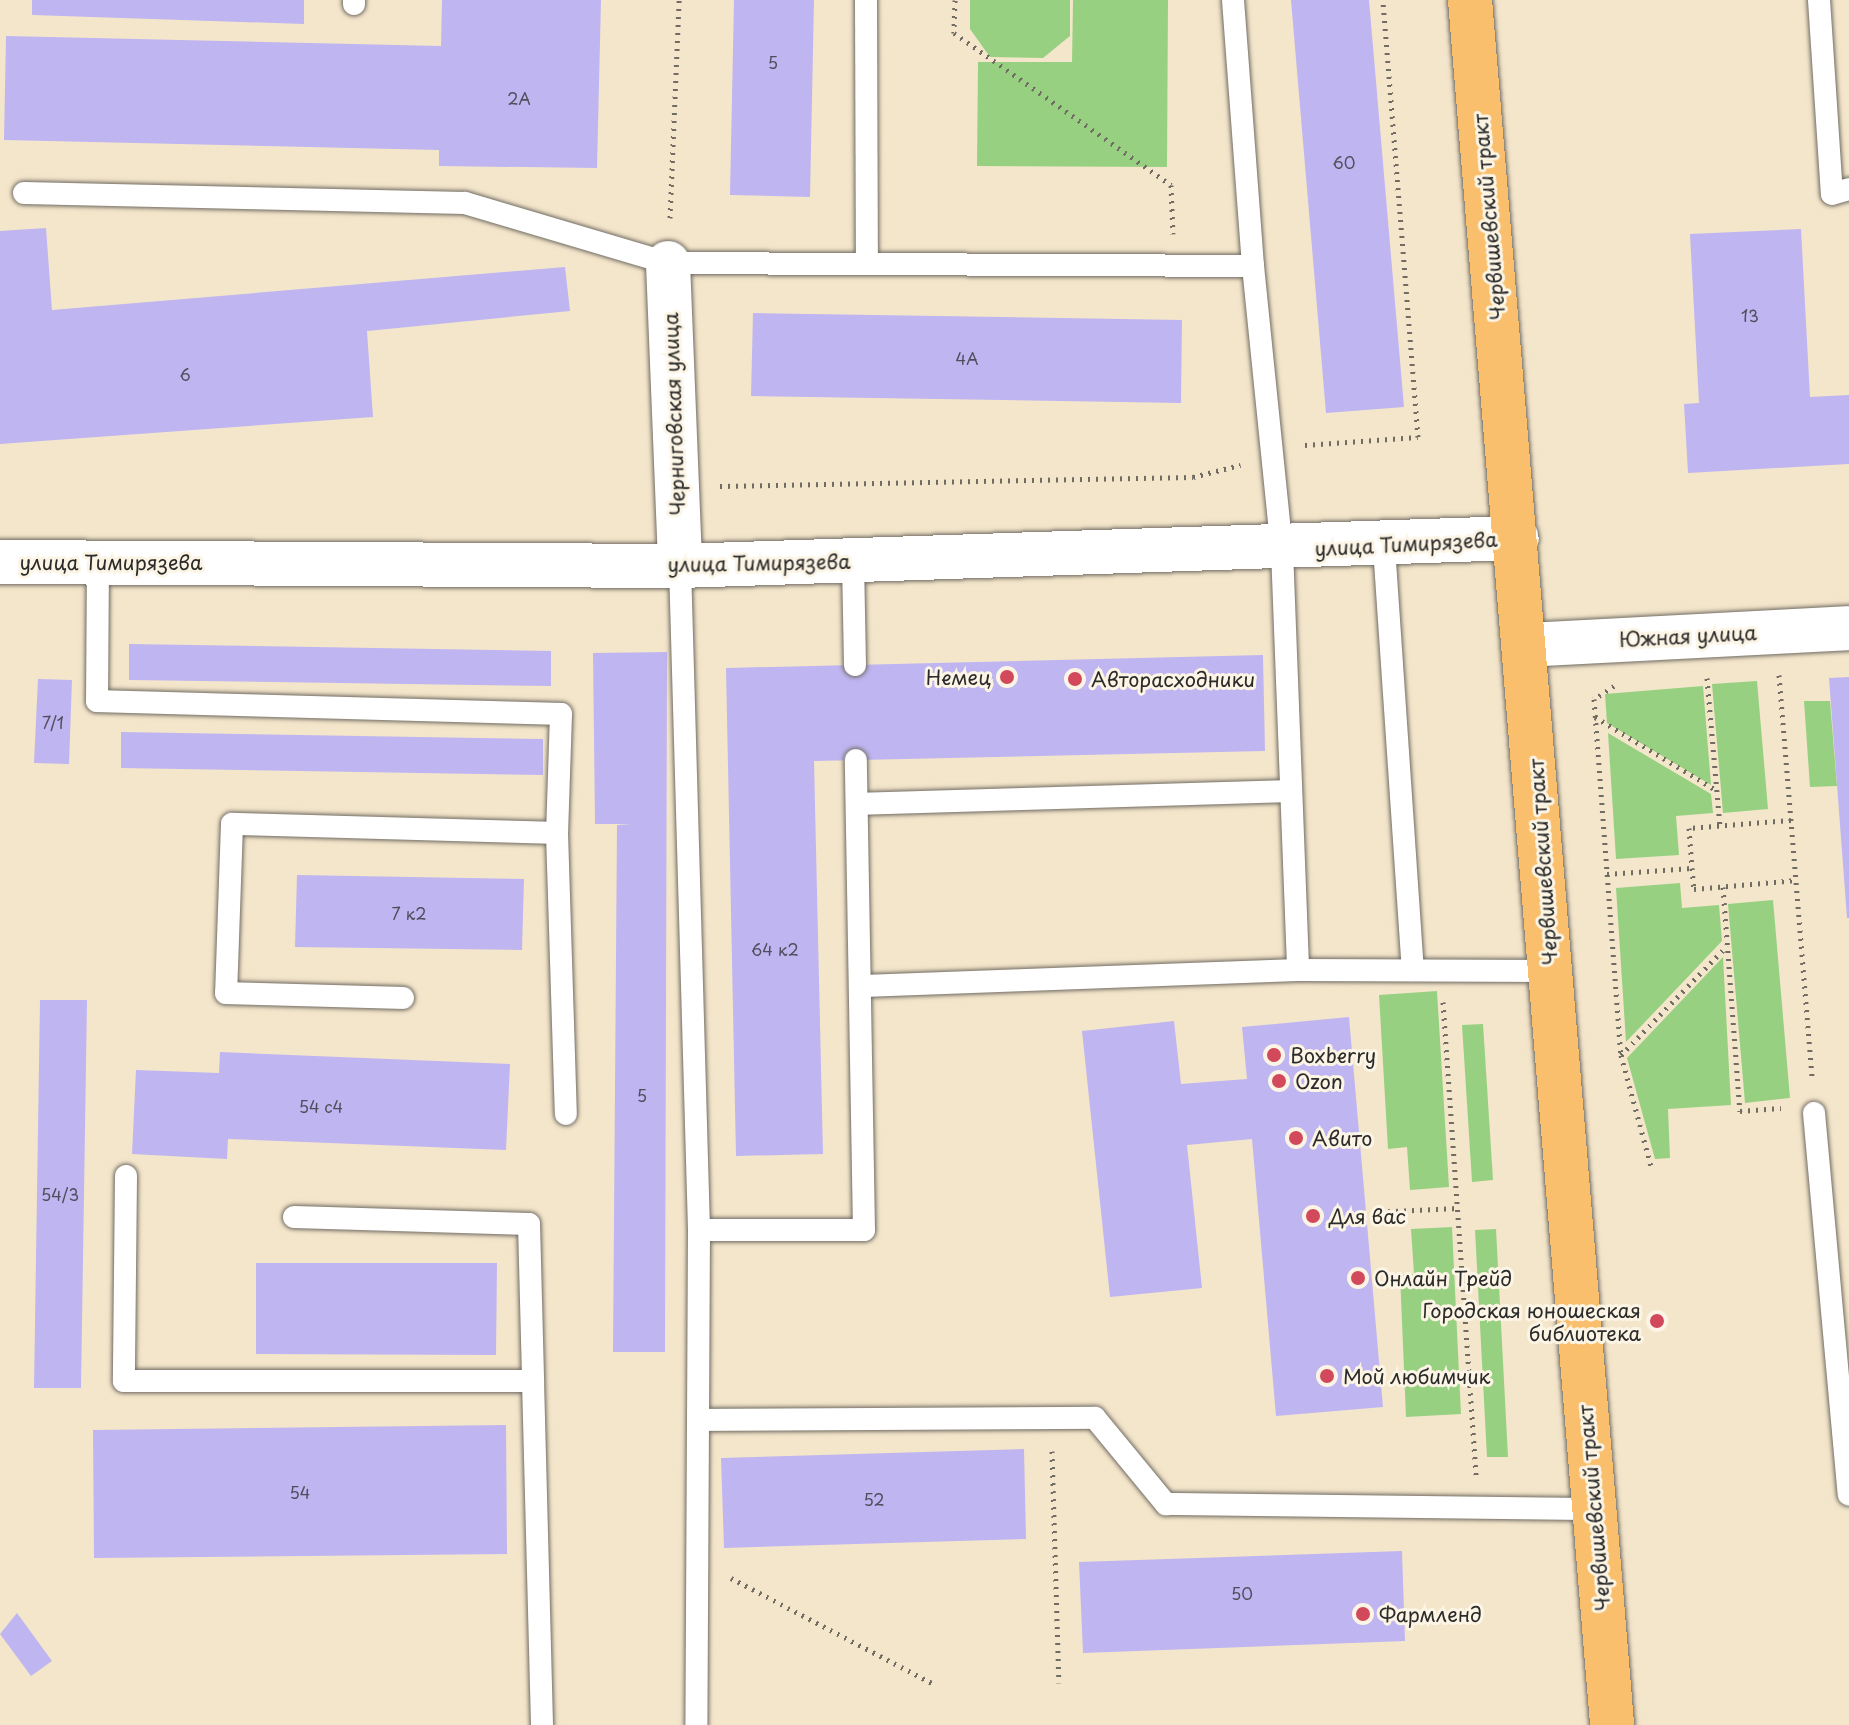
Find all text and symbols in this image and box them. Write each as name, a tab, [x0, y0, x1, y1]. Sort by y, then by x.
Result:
house number: 5	[768, 52, 778, 72]
house number: 2А	[507, 88, 531, 108]
street label: Червишевский тракт	[1468, 113, 1510, 321]
house number: 60	[1333, 152, 1355, 172]
house number: 13	[1741, 305, 1759, 325]
street label: Черниговская улица	[658, 312, 690, 516]
house number: 4А	[956, 348, 978, 368]
house number: 6	[179, 364, 191, 384]
street label: улица Тимирязева	[1314, 527, 1498, 561]
street label: улица Тимирязева	[667, 549, 851, 577]
street label: улица Тимирязева	[19, 550, 203, 574]
street label: Южная улица	[1618, 620, 1758, 652]
place label: Немец	[926, 665, 991, 689]
place label: Авторасходники	[1091, 667, 1255, 691]
marker: Немец	[998, 668, 1016, 686]
marker: Авторасходники	[1066, 670, 1084, 688]
house number: 7/1	[42, 712, 64, 732]
street label: Червишевский тракт	[1524, 758, 1562, 966]
house number: 7 к2	[391, 903, 427, 923]
house number: 64 к2	[751, 939, 799, 959]
place label: Boxberry	[1290, 1043, 1376, 1067]
marker: Boxberry	[1265, 1046, 1283, 1064]
place label: Ozon	[1295, 1069, 1343, 1093]
marker: Ozon	[1270, 1072, 1288, 1090]
house number: 5	[637, 1085, 647, 1105]
house number: 54 с4	[299, 1096, 343, 1116]
place label: Авито	[1312, 1126, 1372, 1150]
marker: Авито	[1287, 1129, 1305, 1147]
house number: 54/3	[41, 1184, 79, 1204]
place label: Для вас	[1329, 1204, 1407, 1228]
marker: Для вас	[1304, 1207, 1322, 1225]
place label: Онлайн Трейд	[1374, 1266, 1513, 1290]
marker: Онлайн Трейд	[1349, 1269, 1367, 1287]
place label: Городская юношеская библиотека	[1422, 1298, 1641, 1345]
marker: Городская юношеская библиотека	[1648, 1312, 1666, 1330]
place label: Мой любимчик	[1343, 1364, 1491, 1388]
marker: Мой любимчик	[1318, 1367, 1336, 1385]
street label: Червишевский тракт	[1573, 1404, 1615, 1612]
house number: 54	[290, 1482, 310, 1502]
house number: 52	[863, 1489, 885, 1509]
house number: 50	[1231, 1583, 1253, 1603]
place label: Фармленд	[1379, 1602, 1482, 1626]
marker: Фармленд	[1354, 1605, 1372, 1623]

